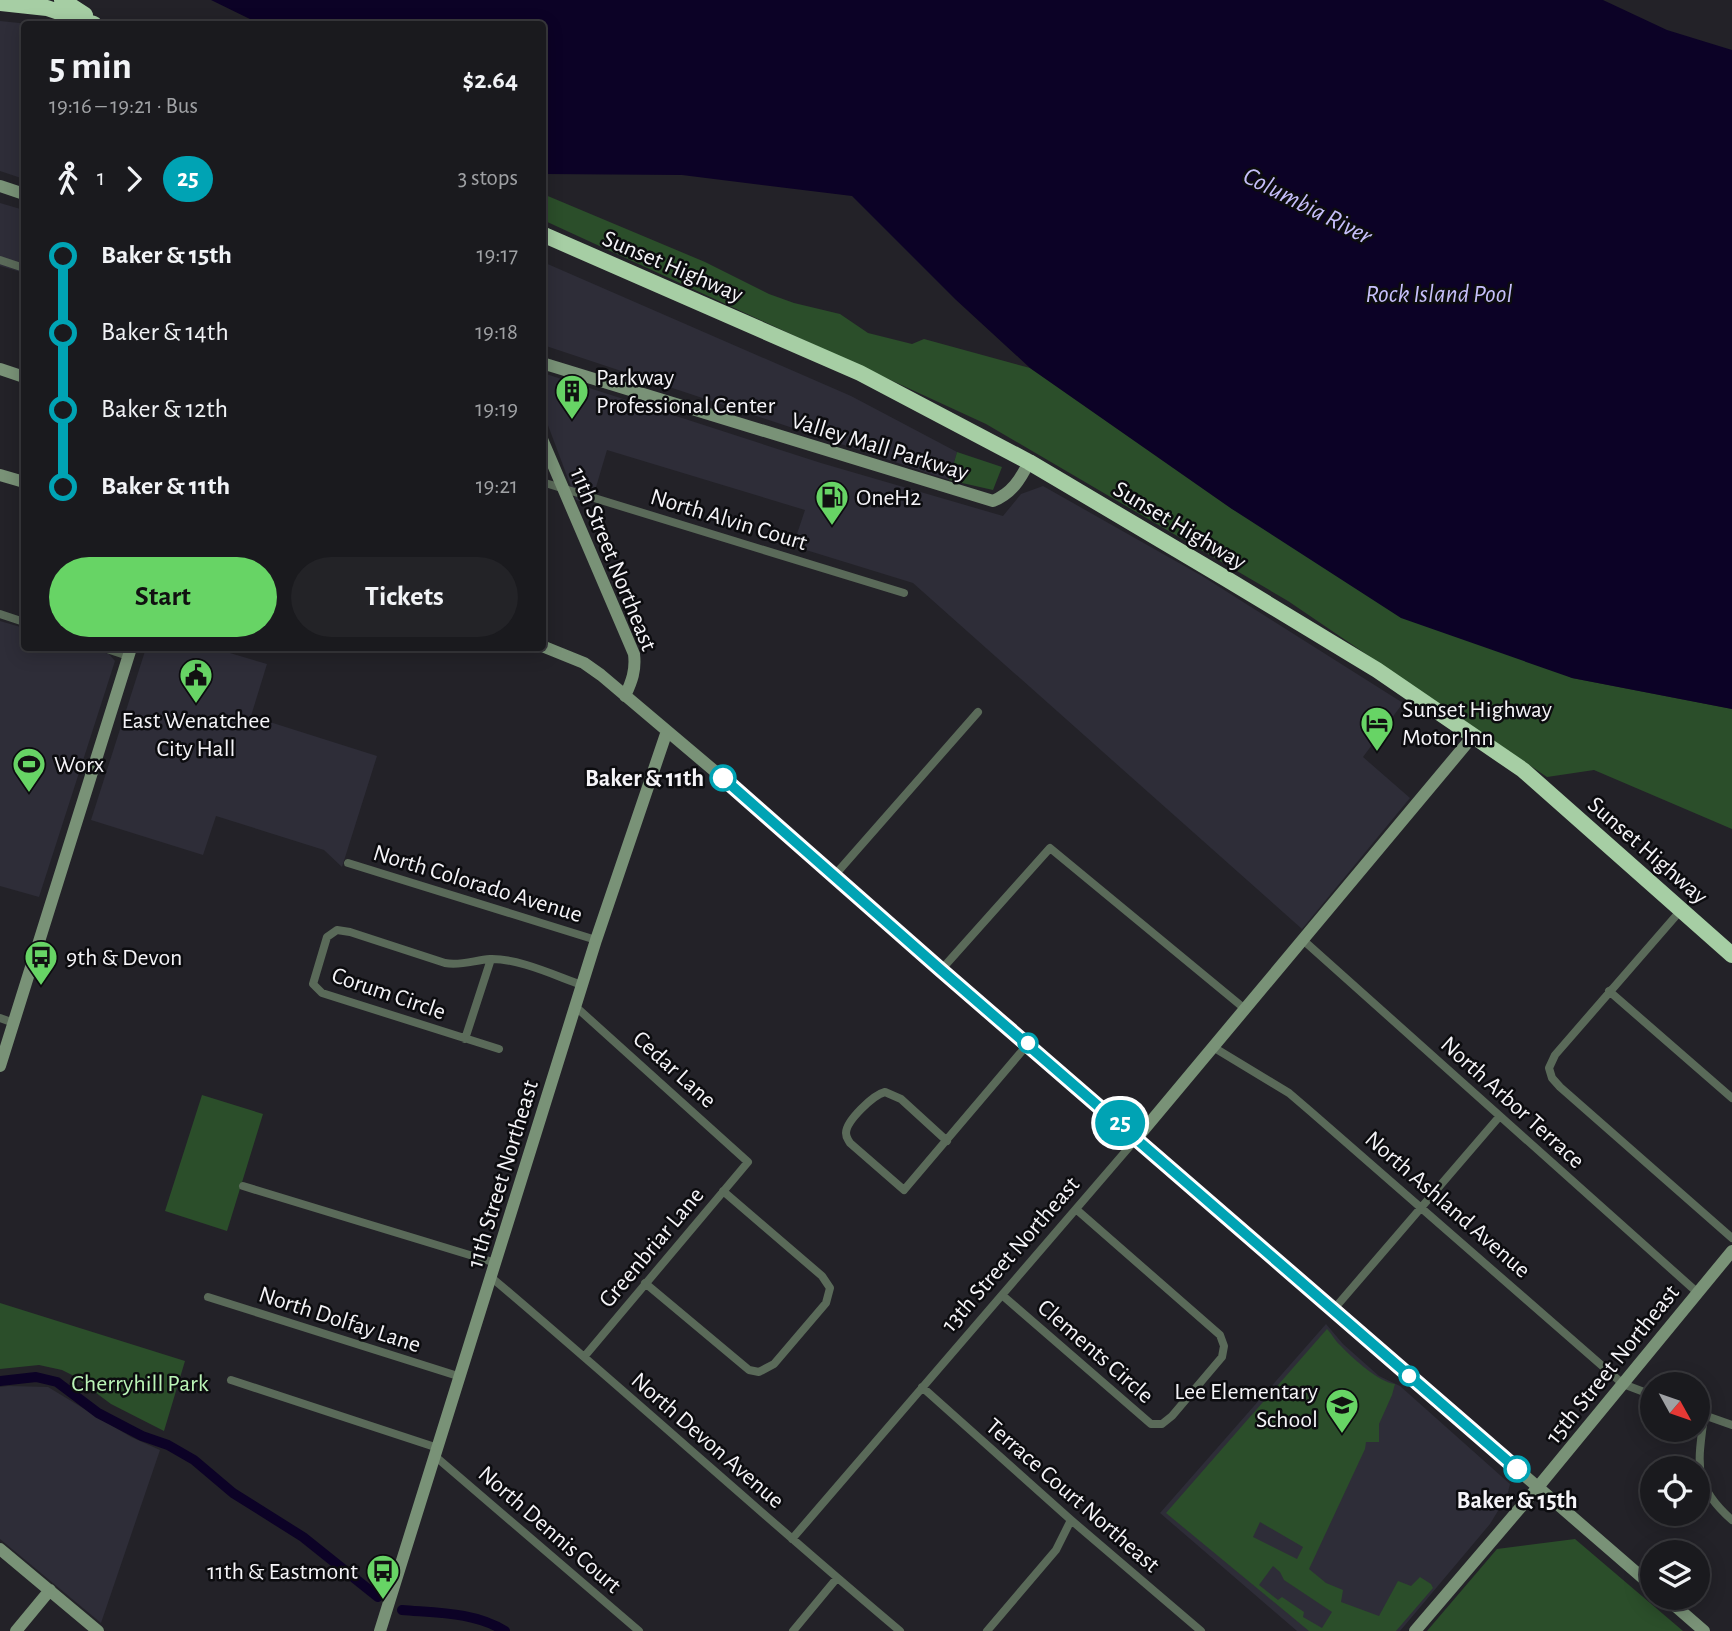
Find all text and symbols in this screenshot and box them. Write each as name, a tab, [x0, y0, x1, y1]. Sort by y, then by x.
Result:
text: 5 min	[49, 48, 132, 86]
text: $2.64	[462, 67, 518, 93]
text: 19:16 – 19:21 · Bus	[49, 95, 198, 118]
icon: walk	[49, 160, 87, 198]
icon: forward	[115, 160, 153, 198]
water label: Columbia River	[1239, 162, 1378, 250]
text: 1	[97, 167, 105, 190]
text: 25	[177, 167, 199, 191]
text: 3 stops	[458, 167, 518, 190]
street label: Sunset Highway	[599, 227, 746, 307]
text: Baker & 15th	[101, 242, 232, 268]
text: 19:17	[477, 244, 518, 267]
water label: Rock Island Pool	[1365, 281, 1513, 307]
text: Baker & 14th	[101, 319, 229, 345]
text: 19:18	[475, 321, 518, 344]
place label: Parkway Professional Center	[596, 366, 775, 418]
building icon: Parkway Professional Center	[553, 372, 591, 421]
text: Baker & 12th	[101, 396, 228, 422]
text: 19:19	[475, 398, 518, 421]
street label: Valley Mall Parkway	[788, 409, 971, 485]
street label: 11th Street Northeast	[565, 464, 661, 655]
text: Baker & 11th	[101, 473, 230, 499]
text: 19:21	[476, 475, 518, 498]
street label: Sunset Highway	[1109, 477, 1250, 575]
fuel station icon: OneH2	[813, 478, 851, 527]
street label: North Alvin Court	[647, 485, 810, 555]
place label: OneH2	[856, 486, 921, 510]
button: Start	[49, 557, 277, 637]
button: Tickets	[291, 557, 518, 637]
public building icon: East Wenatchee City Hall	[177, 656, 215, 705]
place label: Sunset Highway Motor Inn	[1402, 698, 1552, 750]
hotel icon: Sunset Highway Motor Inn	[1358, 704, 1396, 753]
place label: East Wenatchee City Hall	[122, 709, 270, 761]
sports icon: Worx	[10, 745, 48, 794]
place label: Worx	[54, 753, 105, 777]
marker: Baker & 11th	[710, 765, 736, 791]
place label: Baker & 11th	[585, 767, 704, 791]
street label: Sunset Highway	[1583, 792, 1712, 909]
street label: North Colorado Avenue	[370, 841, 585, 927]
bus stop icon: 9th & Devon	[22, 938, 60, 987]
place label: 9th & Devon	[66, 946, 182, 970]
street label: Corum Circle	[329, 963, 449, 1025]
street label: Cedar Lane	[628, 1027, 720, 1113]
street label: North Arbor Terrace	[1436, 1032, 1589, 1173]
unlabelled marker	[1018, 1033, 1038, 1053]
street label: 11th Street Northeast	[463, 1077, 543, 1271]
line badge: 25	[1088, 1100, 1152, 1146]
text: 25	[1109, 1111, 1131, 1135]
street label: North Ashland Avenue	[1360, 1127, 1534, 1283]
street label: 13th Street Northeast	[937, 1172, 1085, 1337]
street label: Greenbriar Lane	[595, 1183, 709, 1312]
street label: 15th Street Northeast	[1542, 1280, 1684, 1449]
street label: North Dolfay Lane	[256, 1282, 424, 1357]
street label: Clements Circle	[1033, 1295, 1158, 1408]
unlabelled marker	[1399, 1366, 1419, 1386]
street label: North Devon Avenue	[626, 1368, 788, 1513]
park label: Cherryhill Park	[71, 1372, 209, 1396]
north arrow	[1640, 1372, 1710, 1442]
map controls	[1640, 1372, 1710, 1610]
place label: Lee Elementary School	[1174, 1380, 1318, 1432]
school or university icon: Lee Elementary School	[1323, 1386, 1361, 1435]
street label: Terrace Court Northeast	[981, 1414, 1164, 1578]
marker: Baker & 15th	[1504, 1456, 1530, 1482]
button: locate	[1640, 1456, 1710, 1526]
street label: North Dennis Court	[473, 1462, 625, 1598]
place label: Baker & 15th	[1457, 1489, 1577, 1513]
button: layers	[1640, 1540, 1710, 1610]
bus stop icon: 11th & Eastmont	[364, 1552, 402, 1601]
place label: 11th & Eastmont	[207, 1560, 358, 1584]

